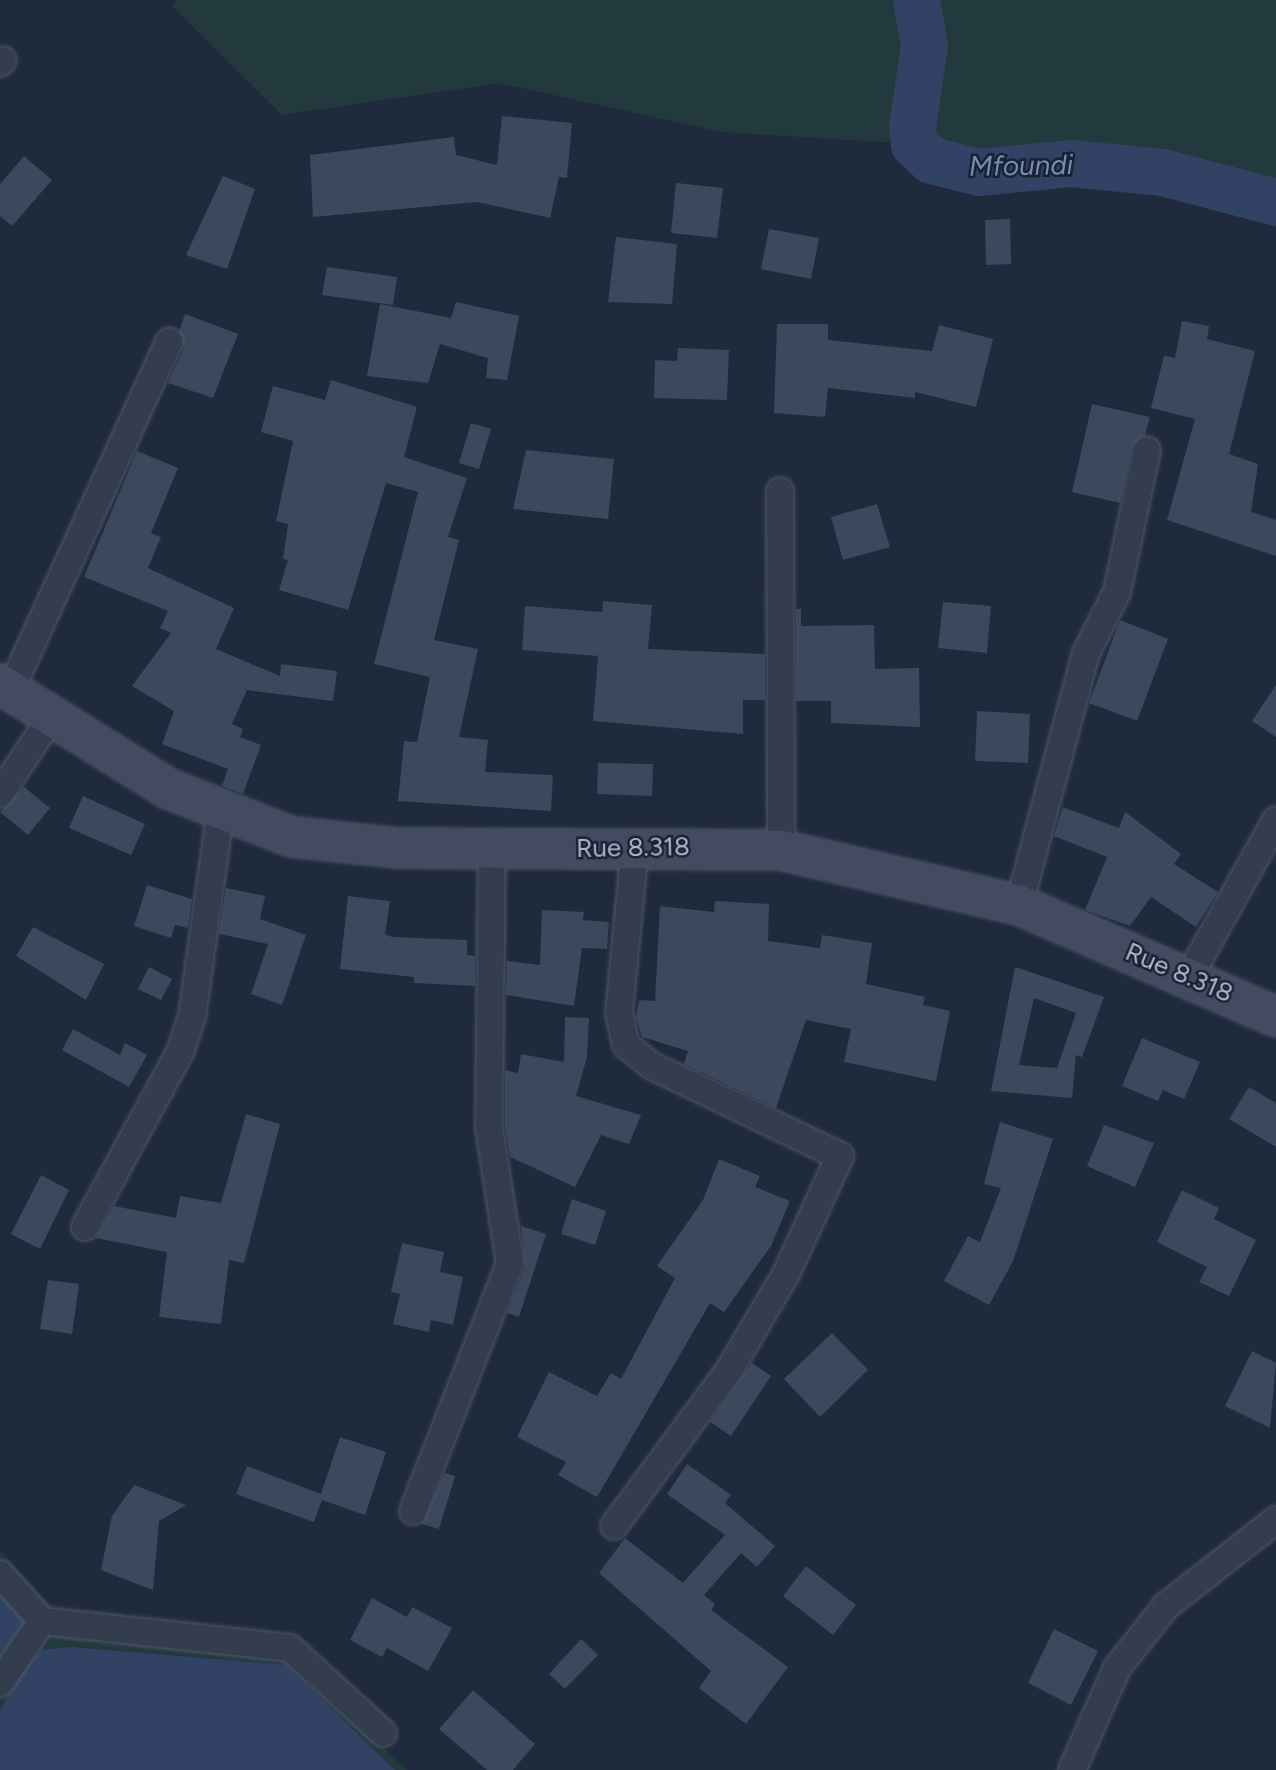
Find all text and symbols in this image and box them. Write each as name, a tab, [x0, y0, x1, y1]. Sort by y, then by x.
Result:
water label: Mfoundi	[969, 147, 1073, 183]
street label: Rue 8.318	[576, 831, 690, 865]
street label: Rue 8.318	[1121, 936, 1237, 1010]

